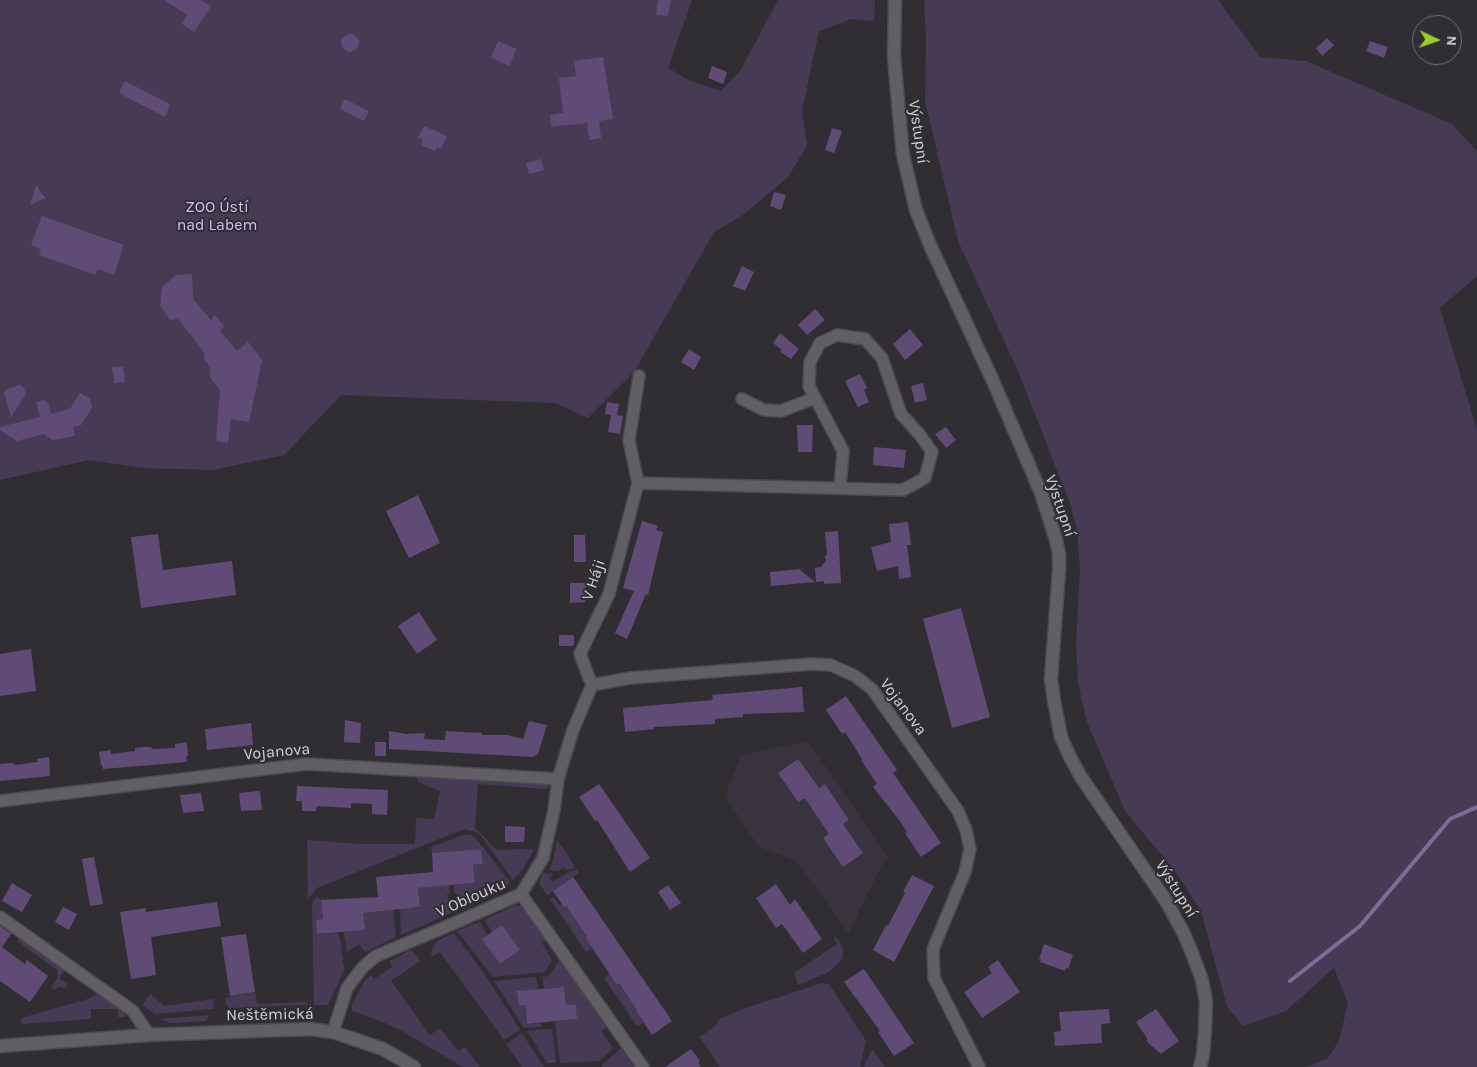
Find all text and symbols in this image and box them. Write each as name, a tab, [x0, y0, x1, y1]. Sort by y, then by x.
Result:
north arrow	[1412, 15, 1462, 65]
text: N	[1443, 35, 1460, 46]
street label: Výstupní	[904, 99, 932, 165]
park label: ZOO Ústí nad Labem	[177, 197, 257, 235]
street label: Výstupní	[1040, 472, 1080, 540]
street label: V Háji	[578, 557, 610, 603]
street label: Vojanova	[875, 675, 931, 739]
street label: Vojanova	[243, 740, 311, 764]
street label: Výstupní	[1151, 857, 1201, 921]
street label: V Oblouku	[433, 874, 509, 922]
street label: Neštěmická	[226, 1005, 314, 1025]

